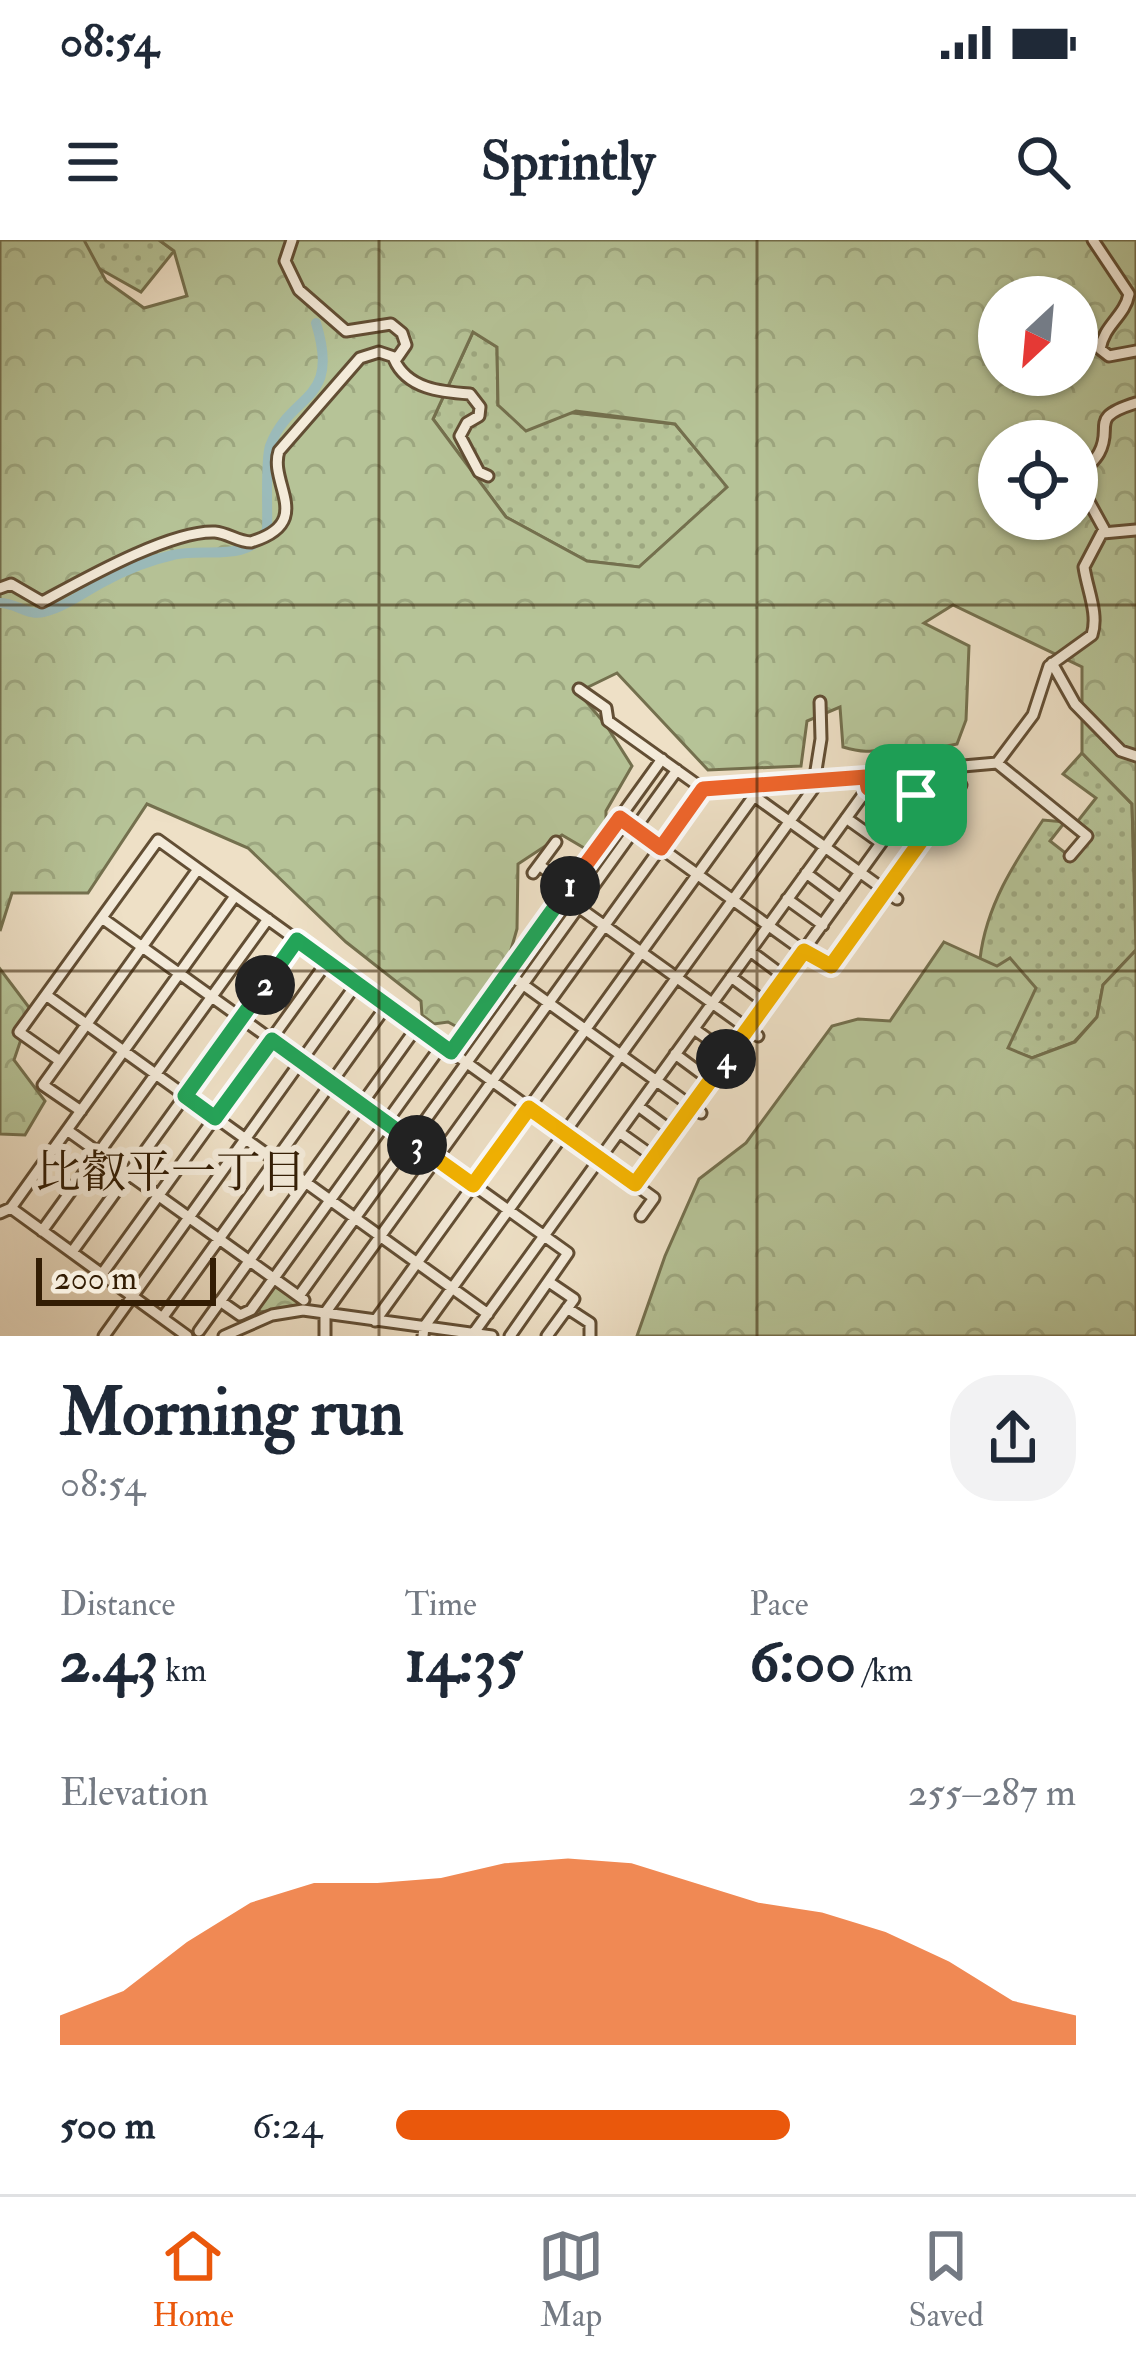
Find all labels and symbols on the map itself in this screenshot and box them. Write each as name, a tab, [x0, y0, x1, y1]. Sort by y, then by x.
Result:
north arrow	[978, 276, 1098, 396]
pin	[865, 744, 967, 846]
pin: 1	[540, 856, 600, 916]
pin: 2	[235, 955, 295, 1015]
pin: 4	[696, 1029, 756, 1089]
pin: 3	[387, 1115, 447, 1175]
district label: 比叡平一丁目	[36, 1145, 306, 1201]
scale bar	[36, 1252, 216, 1305]

